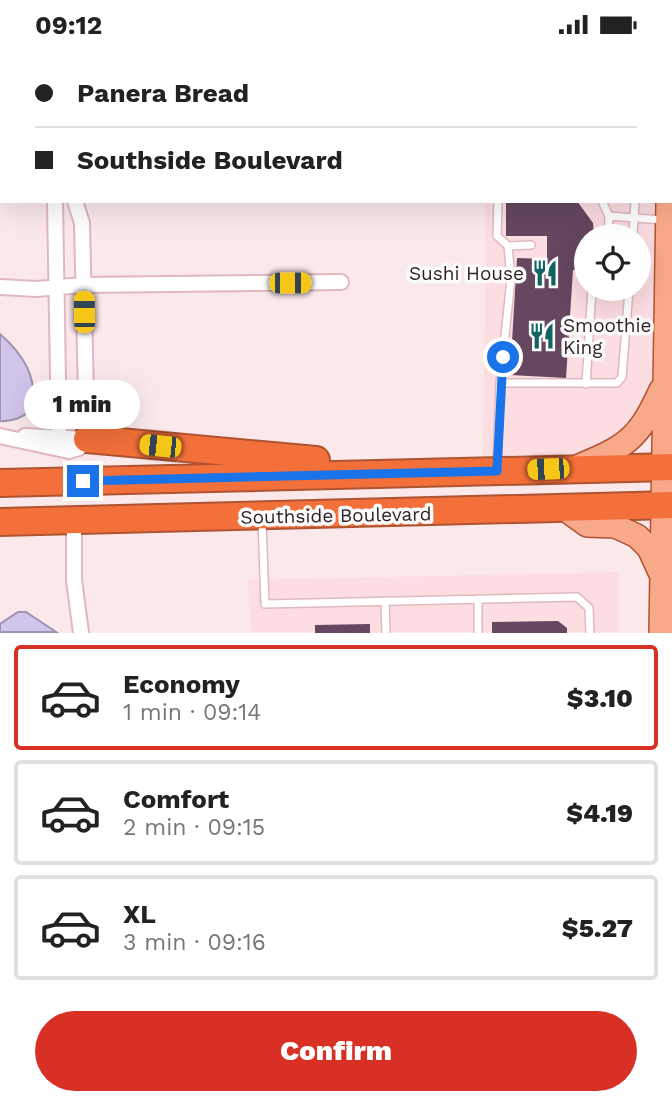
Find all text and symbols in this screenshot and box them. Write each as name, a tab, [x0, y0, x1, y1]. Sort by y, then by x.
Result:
text: 09:12	[35, 10, 102, 40]
text: Panera Bread	[77, 78, 249, 108]
text: Southside Boulevard	[77, 145, 343, 175]
map controls	[574, 224, 651, 301]
button: locate	[574, 224, 651, 301]
restaurant icon: Sushi House	[530, 258, 560, 288]
place label: Sushi House	[409, 262, 524, 285]
car	[270, 273, 312, 294]
car	[74, 291, 95, 333]
place label: Smoothie King	[563, 314, 652, 359]
restaurant icon: Smoothie King	[527, 321, 557, 351]
route start	[487, 341, 519, 373]
callout: 1 min	[25, 379, 141, 429]
text: 1 min	[52, 391, 112, 418]
car	[139, 433, 182, 459]
car	[527, 458, 570, 480]
route end	[67, 465, 99, 497]
street label: Southside Boulevard	[240, 502, 432, 529]
icon: car	[39, 666, 102, 729]
text: Economy	[123, 669, 240, 699]
text: $3.10	[567, 683, 633, 713]
text: 1 min · 09:14	[123, 699, 261, 726]
icon: car	[39, 781, 102, 844]
text: Comfort	[123, 784, 229, 814]
text: $4.19	[566, 798, 633, 828]
text: 2 min · 09:15	[123, 814, 265, 841]
icon: car	[39, 896, 102, 959]
text: XL	[123, 899, 156, 929]
text: $5.27	[562, 913, 633, 943]
text: 3 min · 09:16	[123, 929, 266, 956]
button: Confirm	[35, 1011, 637, 1091]

